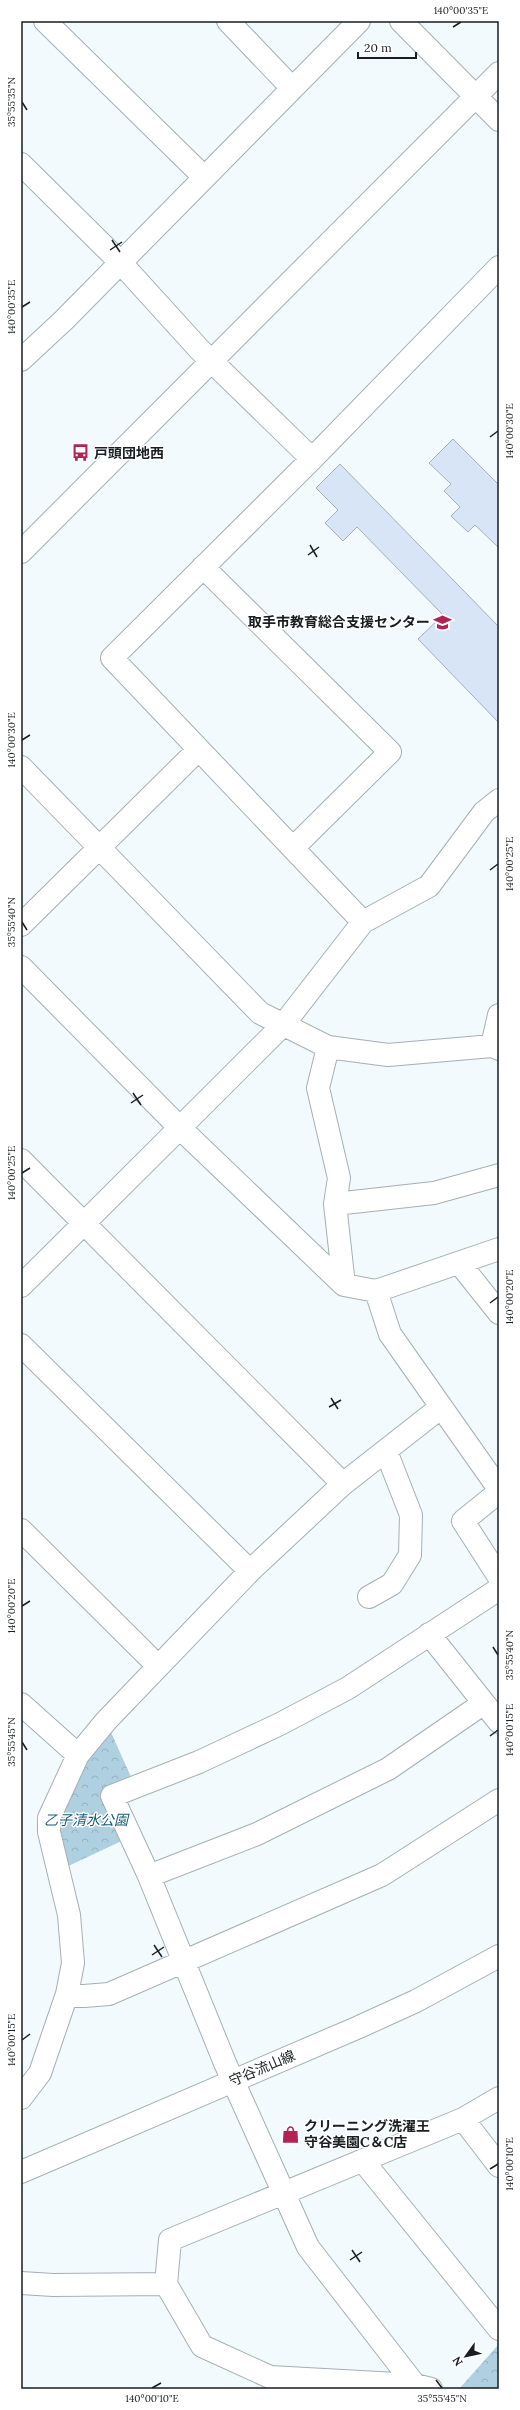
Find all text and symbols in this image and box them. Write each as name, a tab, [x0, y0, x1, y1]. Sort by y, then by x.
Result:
text: 140°00'35"E	[434, 4, 488, 17]
scale bar	[358, 34, 416, 60]
text: 20 m	[364, 40, 392, 55]
text: 35°55'35"N	[5, 77, 18, 127]
text: 140°00'35"E	[5, 280, 18, 334]
text: 140°00'30"E	[503, 403, 516, 459]
bus stop icon: 戸頭団地西	[71, 443, 91, 463]
place label: 戸頭団地西	[94, 444, 164, 462]
school or university icon: 取手市教育総合支援センター	[433, 612, 453, 632]
place label: 取手市教育総合支援センター	[248, 613, 430, 631]
text: 140°00'30"E	[5, 712, 18, 768]
text: 140°00'25"E	[503, 837, 516, 891]
text: 35°55'40"N	[5, 896, 18, 947]
text: 140°00'25"E	[5, 1146, 18, 1200]
text: 140°00'20"E	[503, 1269, 516, 1325]
text: 140°00'20"E	[5, 1578, 18, 1634]
text: 35°55'40"N	[503, 1629, 516, 1680]
text: 140°00'15"E	[503, 1704, 516, 1756]
text: 35°55'45"N	[5, 1717, 18, 1767]
park label: 乙子清水公園	[44, 1811, 130, 1829]
text: 140°00'15"E	[5, 2014, 18, 2066]
street label: 守谷流山線	[226, 2046, 298, 2090]
place label: クリーニング洗濯王 守谷美園C＆C店	[304, 2117, 430, 2151]
shop icon: クリーニング洗濯王 守谷美園C＆C店	[281, 2124, 301, 2144]
text: 140°00'10"E	[503, 2137, 516, 2191]
north arrow	[446, 2336, 486, 2376]
text: N	[449, 2354, 466, 2369]
text: 140°00'10"E	[125, 2392, 179, 2405]
text: 35°55'45"N	[417, 2392, 467, 2405]

